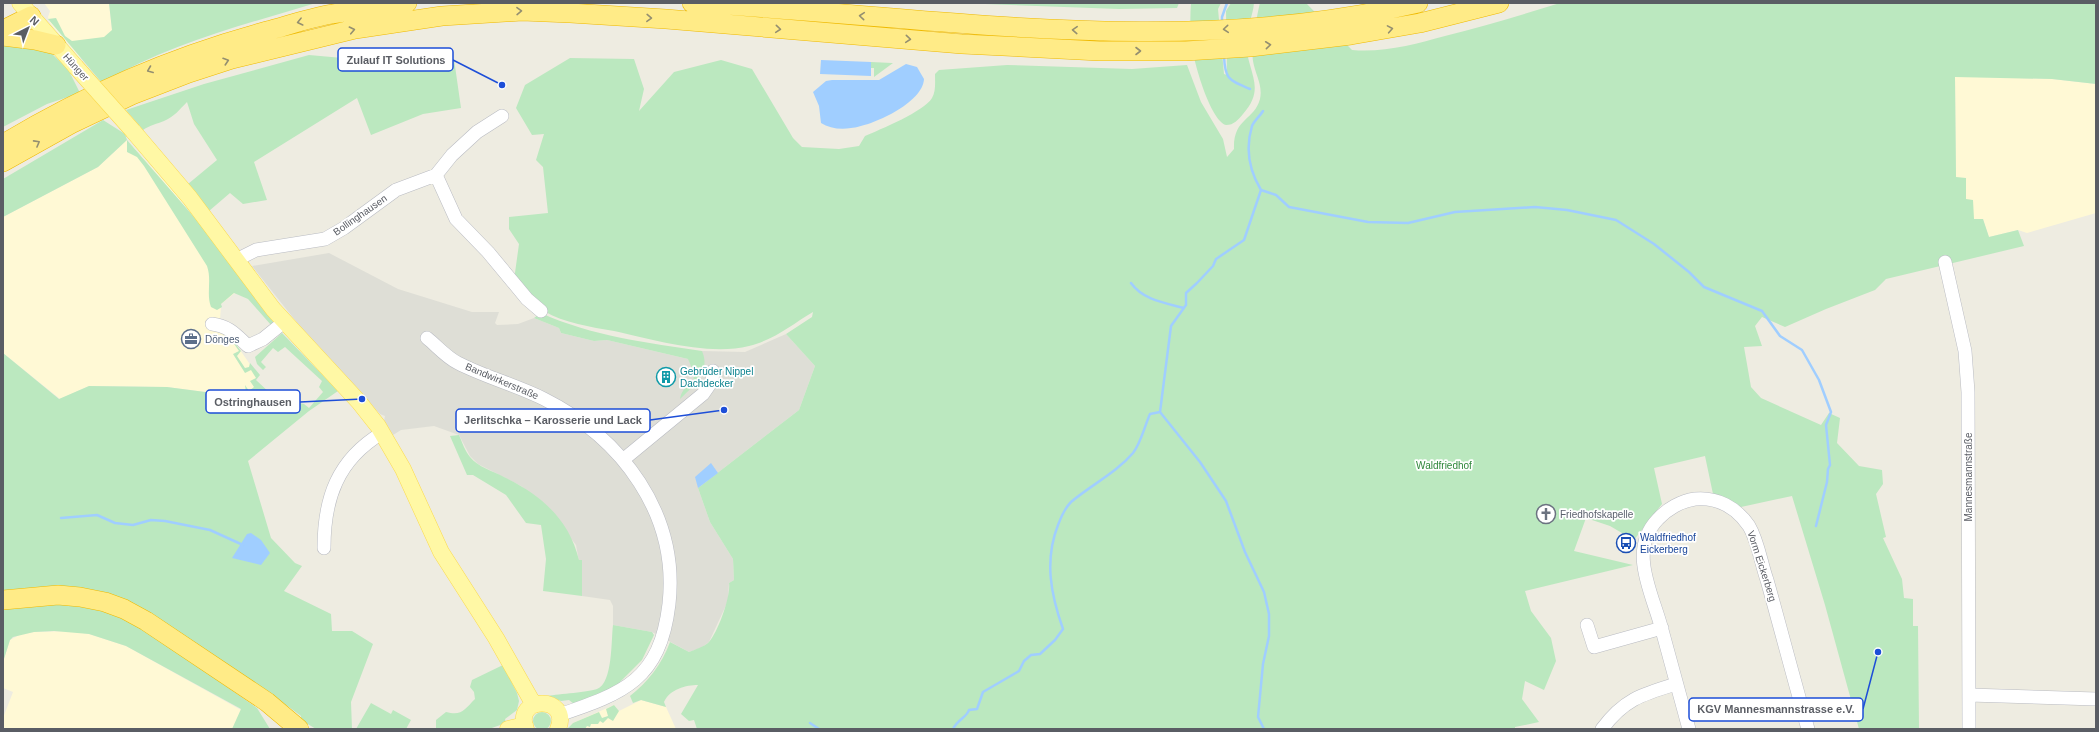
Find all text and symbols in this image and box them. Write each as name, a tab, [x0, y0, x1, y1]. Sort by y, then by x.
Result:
one-way arrow	[516, 7, 522, 16]
north arrow	[8, 8, 48, 48]
one-way arrow	[859, 12, 865, 21]
text: N	[28, 13, 42, 28]
one-way arrow	[646, 14, 652, 22]
one-way arrow	[297, 17, 304, 26]
one-way arrow	[775, 24, 781, 33]
one-way arrow	[1222, 24, 1229, 33]
one-way arrow	[1387, 25, 1393, 33]
one-way arrow	[349, 26, 355, 34]
one-way arrow	[1072, 26, 1078, 34]
one-way arrow	[905, 35, 911, 44]
one-way arrow	[1265, 41, 1271, 50]
one-way arrow	[1135, 47, 1141, 55]
callout: Zulauf IT Solutions	[338, 48, 453, 71]
street label: Hünger	[61, 51, 92, 83]
text: Zulauf IT Solutions	[347, 54, 446, 66]
one-way arrow	[222, 57, 229, 66]
one-way arrow	[147, 65, 155, 73]
one-way arrow	[33, 140, 40, 147]
street label: Bollinghausen	[331, 192, 389, 238]
office icon: Dönges	[180, 328, 202, 350]
place label: Dönges	[205, 334, 239, 345]
street label: Bandwirkerstraße	[464, 361, 541, 402]
building icon: Gebrüder Nippel Dachdecker	[655, 366, 677, 388]
place label: Gebrüder Nippel Dachdecker	[680, 366, 753, 389]
callout: Ostringhausen	[206, 390, 300, 413]
text: Ostringhausen	[214, 396, 292, 408]
callout: Jerlitschka – Karosserie und Lack	[456, 409, 650, 432]
text: Jerlitschka – Karosserie und Lack	[464, 414, 643, 426]
street label: Mannesmannstraße	[1963, 432, 1974, 521]
park label: Waldfriedhof	[1416, 460, 1472, 471]
church icon: Friedhofskapelle	[1535, 503, 1557, 525]
place label: Friedhofskapelle	[1560, 509, 1634, 520]
street label: Vorm Eickerberg	[1745, 529, 1779, 603]
bus stop icon: Waldfriedhof Eickerberg	[1615, 532, 1637, 554]
place label: Waldfriedhof Eickerberg	[1640, 532, 1696, 555]
callout: KGV Mannesmannstrasse e.V.	[1689, 698, 1863, 721]
text: KGV Mannesmannstrasse e.V.	[1697, 703, 1855, 715]

